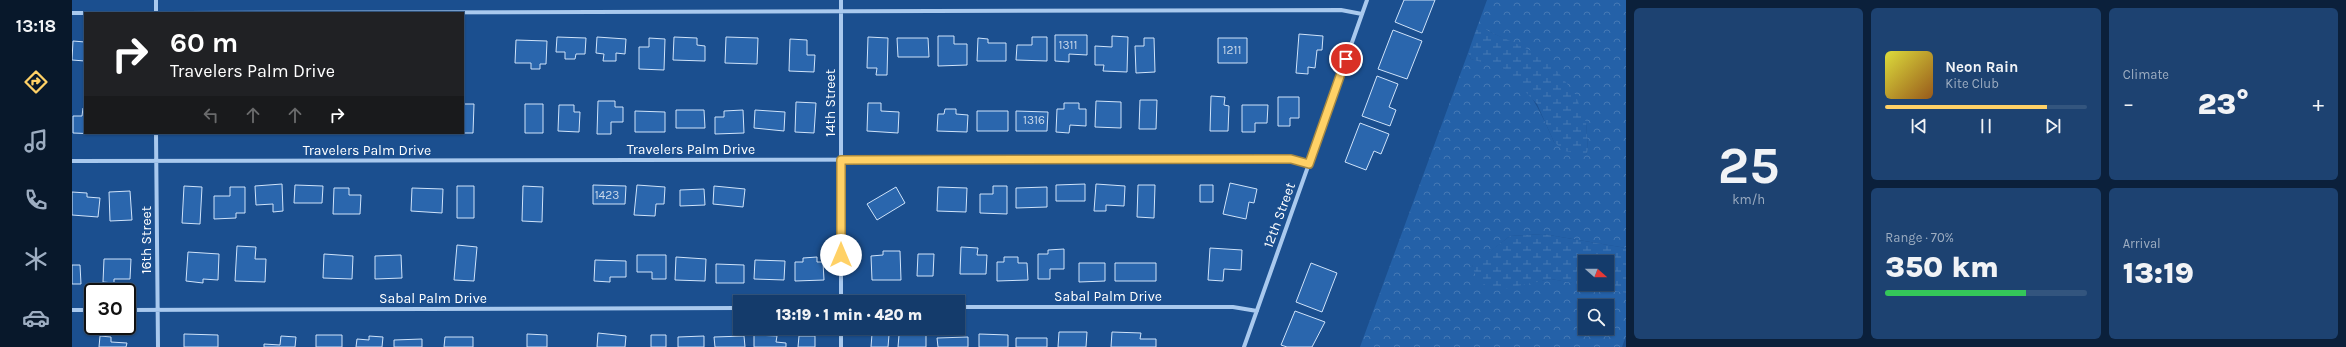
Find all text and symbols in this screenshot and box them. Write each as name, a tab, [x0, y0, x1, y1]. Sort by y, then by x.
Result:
text: 13:18	[16, 15, 56, 37]
text: 60 m	[170, 26, 238, 59]
icon: right	[104, 28, 156, 80]
house number: 1311	[1059, 38, 1077, 52]
pin	[1329, 42, 1363, 76]
house number: 1211	[1223, 43, 1241, 57]
icon: arrive	[1335, 48, 1357, 70]
text: Neon Rain	[1945, 58, 2018, 76]
text: Travelers Palm Drive	[170, 60, 335, 82]
text: Climate	[2123, 67, 2169, 82]
icon: directions	[22, 68, 50, 96]
street label: 14th Street	[822, 69, 839, 137]
text: Kite Club	[1945, 76, 1999, 91]
text: 23°	[2197, 86, 2249, 122]
text: −	[2123, 91, 2134, 117]
text: +	[2312, 91, 2324, 117]
icon: left	[200, 104, 222, 126]
icon: ahead	[242, 104, 264, 126]
icon: ahead	[284, 104, 306, 126]
icon: right	[326, 104, 348, 126]
house number: 1316	[1023, 113, 1045, 127]
icon: previous	[1908, 115, 1930, 137]
icon: pause	[1975, 115, 1997, 137]
icon: next	[2042, 115, 2064, 137]
icon: music	[22, 127, 50, 155]
text: 25	[1718, 135, 1780, 196]
street label: Travelers Palm Drive	[627, 141, 755, 158]
street label: Travelers Palm Drive	[303, 142, 431, 159]
street label: 12th Street	[1260, 180, 1299, 250]
icon: phone	[22, 186, 50, 214]
house number: 1423	[595, 188, 619, 202]
text: km/h	[1732, 192, 1765, 207]
street label: 16th Street	[138, 206, 155, 274]
text: Range · 70%	[1885, 230, 1954, 245]
position arrow	[820, 234, 862, 276]
text: Arrival	[2123, 236, 2161, 251]
icon: climate	[22, 245, 50, 273]
text: 350 km	[1885, 249, 1999, 285]
north arrow	[1578, 255, 1614, 291]
map controls	[1578, 255, 1614, 335]
text: 13:19	[2123, 255, 2194, 291]
speed limit sign: 30	[84, 283, 136, 335]
street label: Sabal Palm Drive	[1054, 288, 1162, 305]
street label: Sabal Palm Drive	[379, 290, 487, 307]
button: search	[1578, 299, 1614, 335]
icon: car	[22, 304, 50, 332]
text: 13:19 · 1 min · 420 m	[776, 306, 922, 324]

